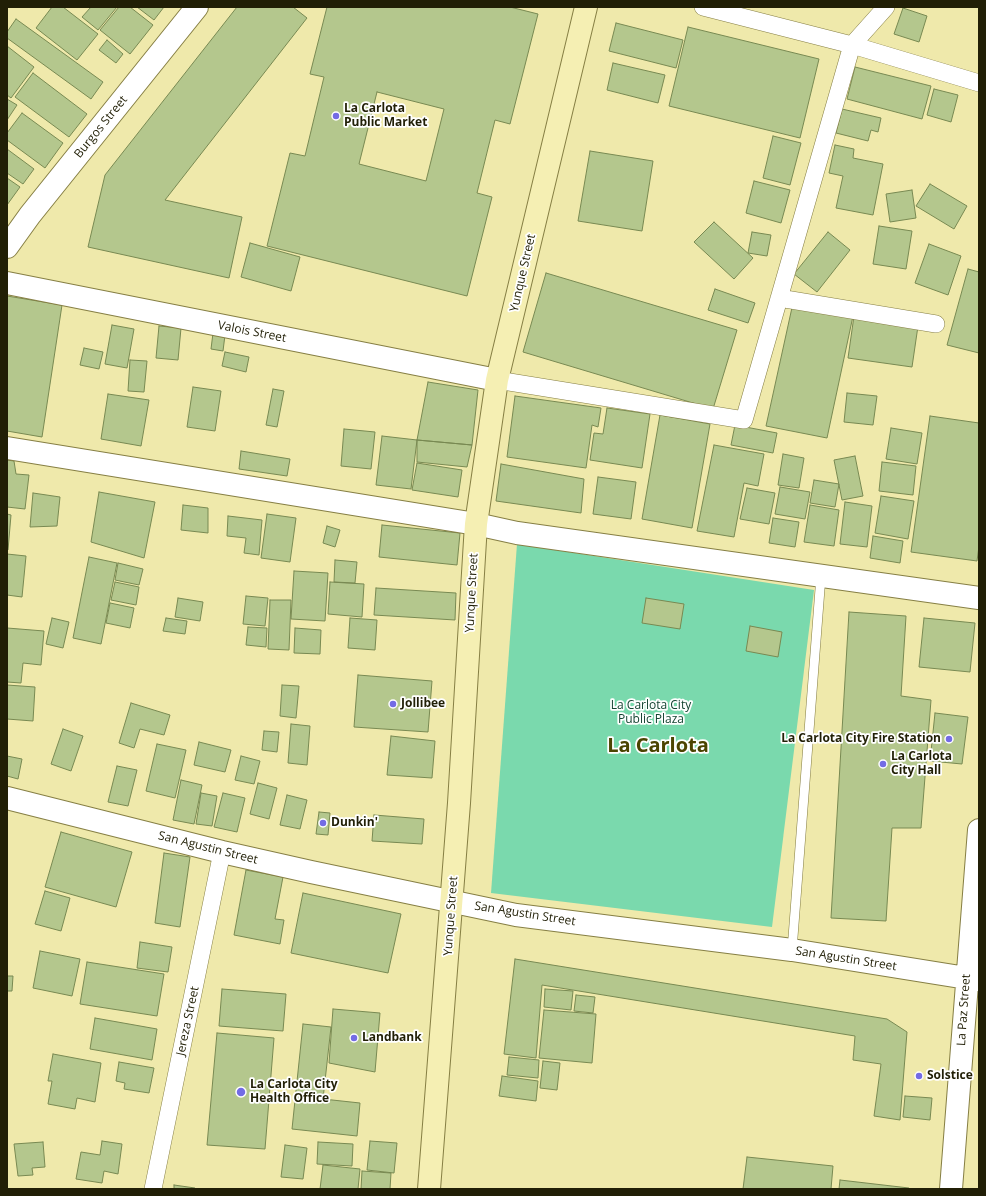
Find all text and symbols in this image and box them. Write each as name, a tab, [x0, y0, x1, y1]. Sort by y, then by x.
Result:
street label: Burgos Street	[71, 93, 131, 161]
place label: La Carlota Public Market	[344, 102, 427, 130]
marker: La Carlota Public Market	[331, 111, 341, 121]
street label: Yunque Street	[507, 233, 539, 313]
street label: Valois Street	[217, 318, 287, 346]
street label: Yunque Street	[463, 553, 481, 633]
place label: Jollibee	[401, 697, 445, 711]
marker: Jollibee	[388, 699, 398, 709]
park label: La Carlota City Public Plaza	[611, 699, 691, 727]
place label: La Carlota City Fire Station	[781, 732, 941, 746]
district label: La Carlota	[607, 734, 709, 758]
marker: La Carlota City Fire Station	[944, 734, 954, 744]
place label: La Carlota City Hall	[891, 750, 952, 778]
marker: La Carlota City Hall	[878, 759, 888, 769]
place label: Dunkin'	[331, 816, 378, 830]
marker: Dunkin'	[318, 818, 328, 828]
street label: San Agustin Street	[157, 829, 259, 867]
street label: Yunque Street	[441, 876, 461, 956]
street label: San Agustin Street	[473, 899, 577, 929]
street label: San Agustin Street	[794, 944, 898, 974]
street label: La Paz Street	[954, 973, 974, 1047]
street label: Jereza Street	[174, 985, 202, 1057]
place label: Landbank	[362, 1031, 422, 1045]
marker: Landbank	[349, 1033, 359, 1043]
place label: Solstice	[927, 1069, 973, 1083]
marker: Solstice	[914, 1071, 924, 1081]
place label: La Carlota City Health Office	[250, 1078, 337, 1106]
marker: La Carlota City Health Office	[235, 1086, 247, 1098]

